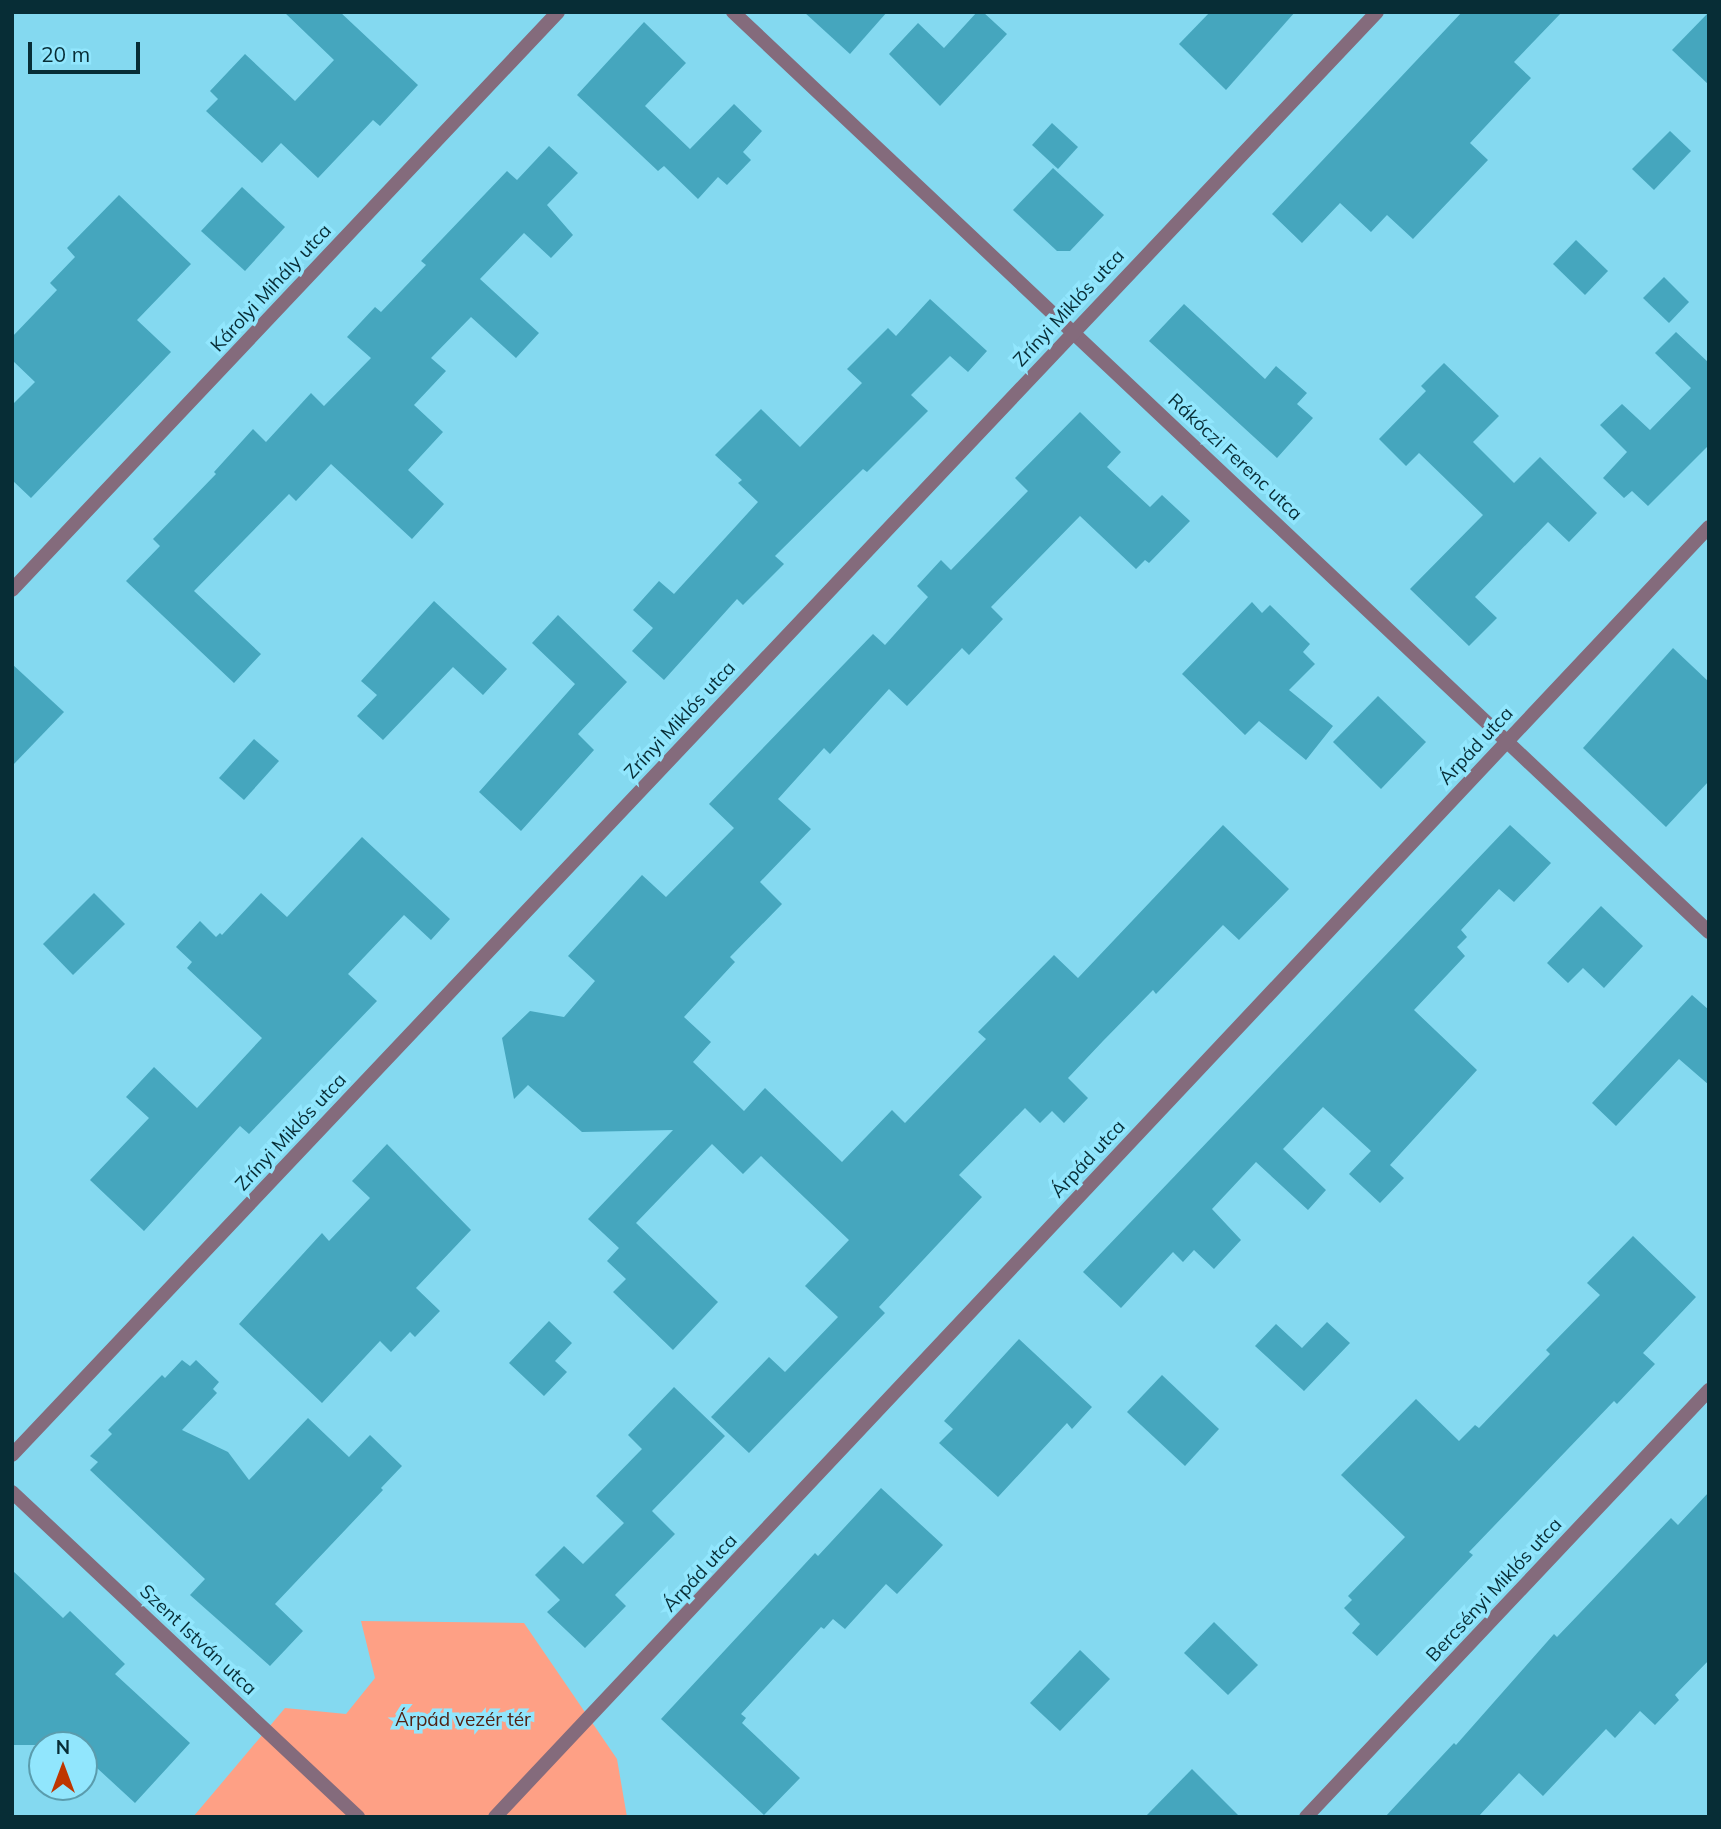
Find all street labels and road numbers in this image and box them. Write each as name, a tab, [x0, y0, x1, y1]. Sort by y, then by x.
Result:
street label: Károlyi Mihály utca	[206, 219, 336, 357]
street label: Zrínyi Miklós utca	[1009, 245, 1129, 371]
street label: Rákóczi Ferenc utca	[1163, 389, 1307, 525]
street label: Zrínyi Miklós utca	[620, 657, 740, 783]
street label: Árpád utca	[1434, 702, 1518, 790]
street label: Zrínyi Miklós utca	[231, 1069, 351, 1195]
street label: Árpád utca	[1046, 1115, 1130, 1203]
street label: Bercsényi Miklós utca	[1421, 1513, 1567, 1667]
street label: Árpád utca	[658, 1529, 742, 1617]
street label: Szent István utca	[135, 1580, 261, 1700]

